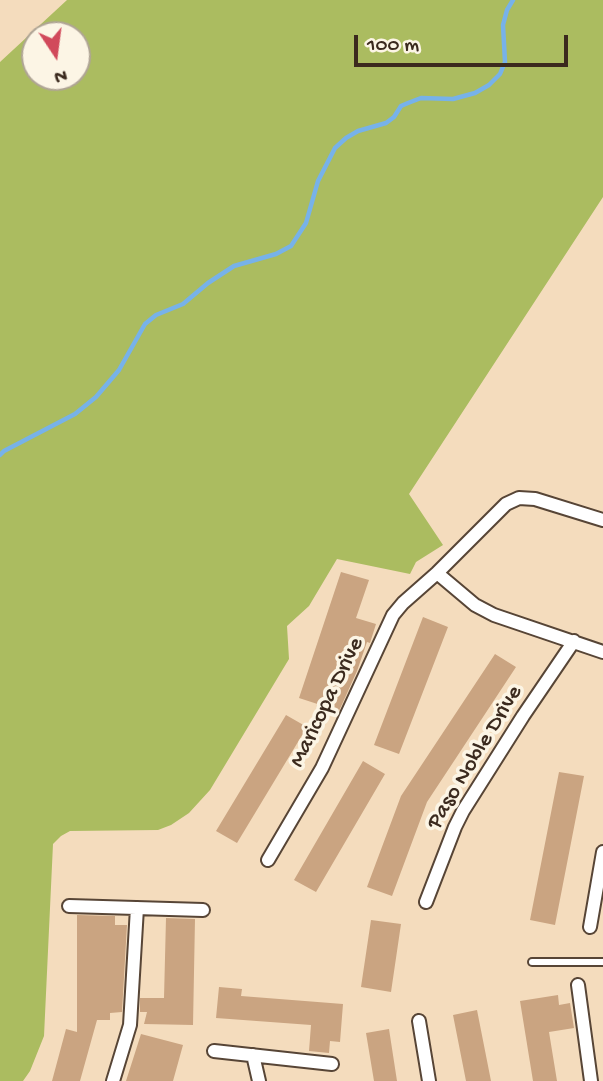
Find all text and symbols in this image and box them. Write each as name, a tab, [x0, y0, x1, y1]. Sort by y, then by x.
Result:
north arrow	[21, 21, 91, 91]
scale bar	[358, 21, 572, 65]
text: 100 m	[367, 34, 419, 59]
text: N	[52, 62, 69, 88]
street label: Maricopa Drive	[285, 633, 371, 773]
street label: Paso Noble Drive	[422, 681, 530, 835]

